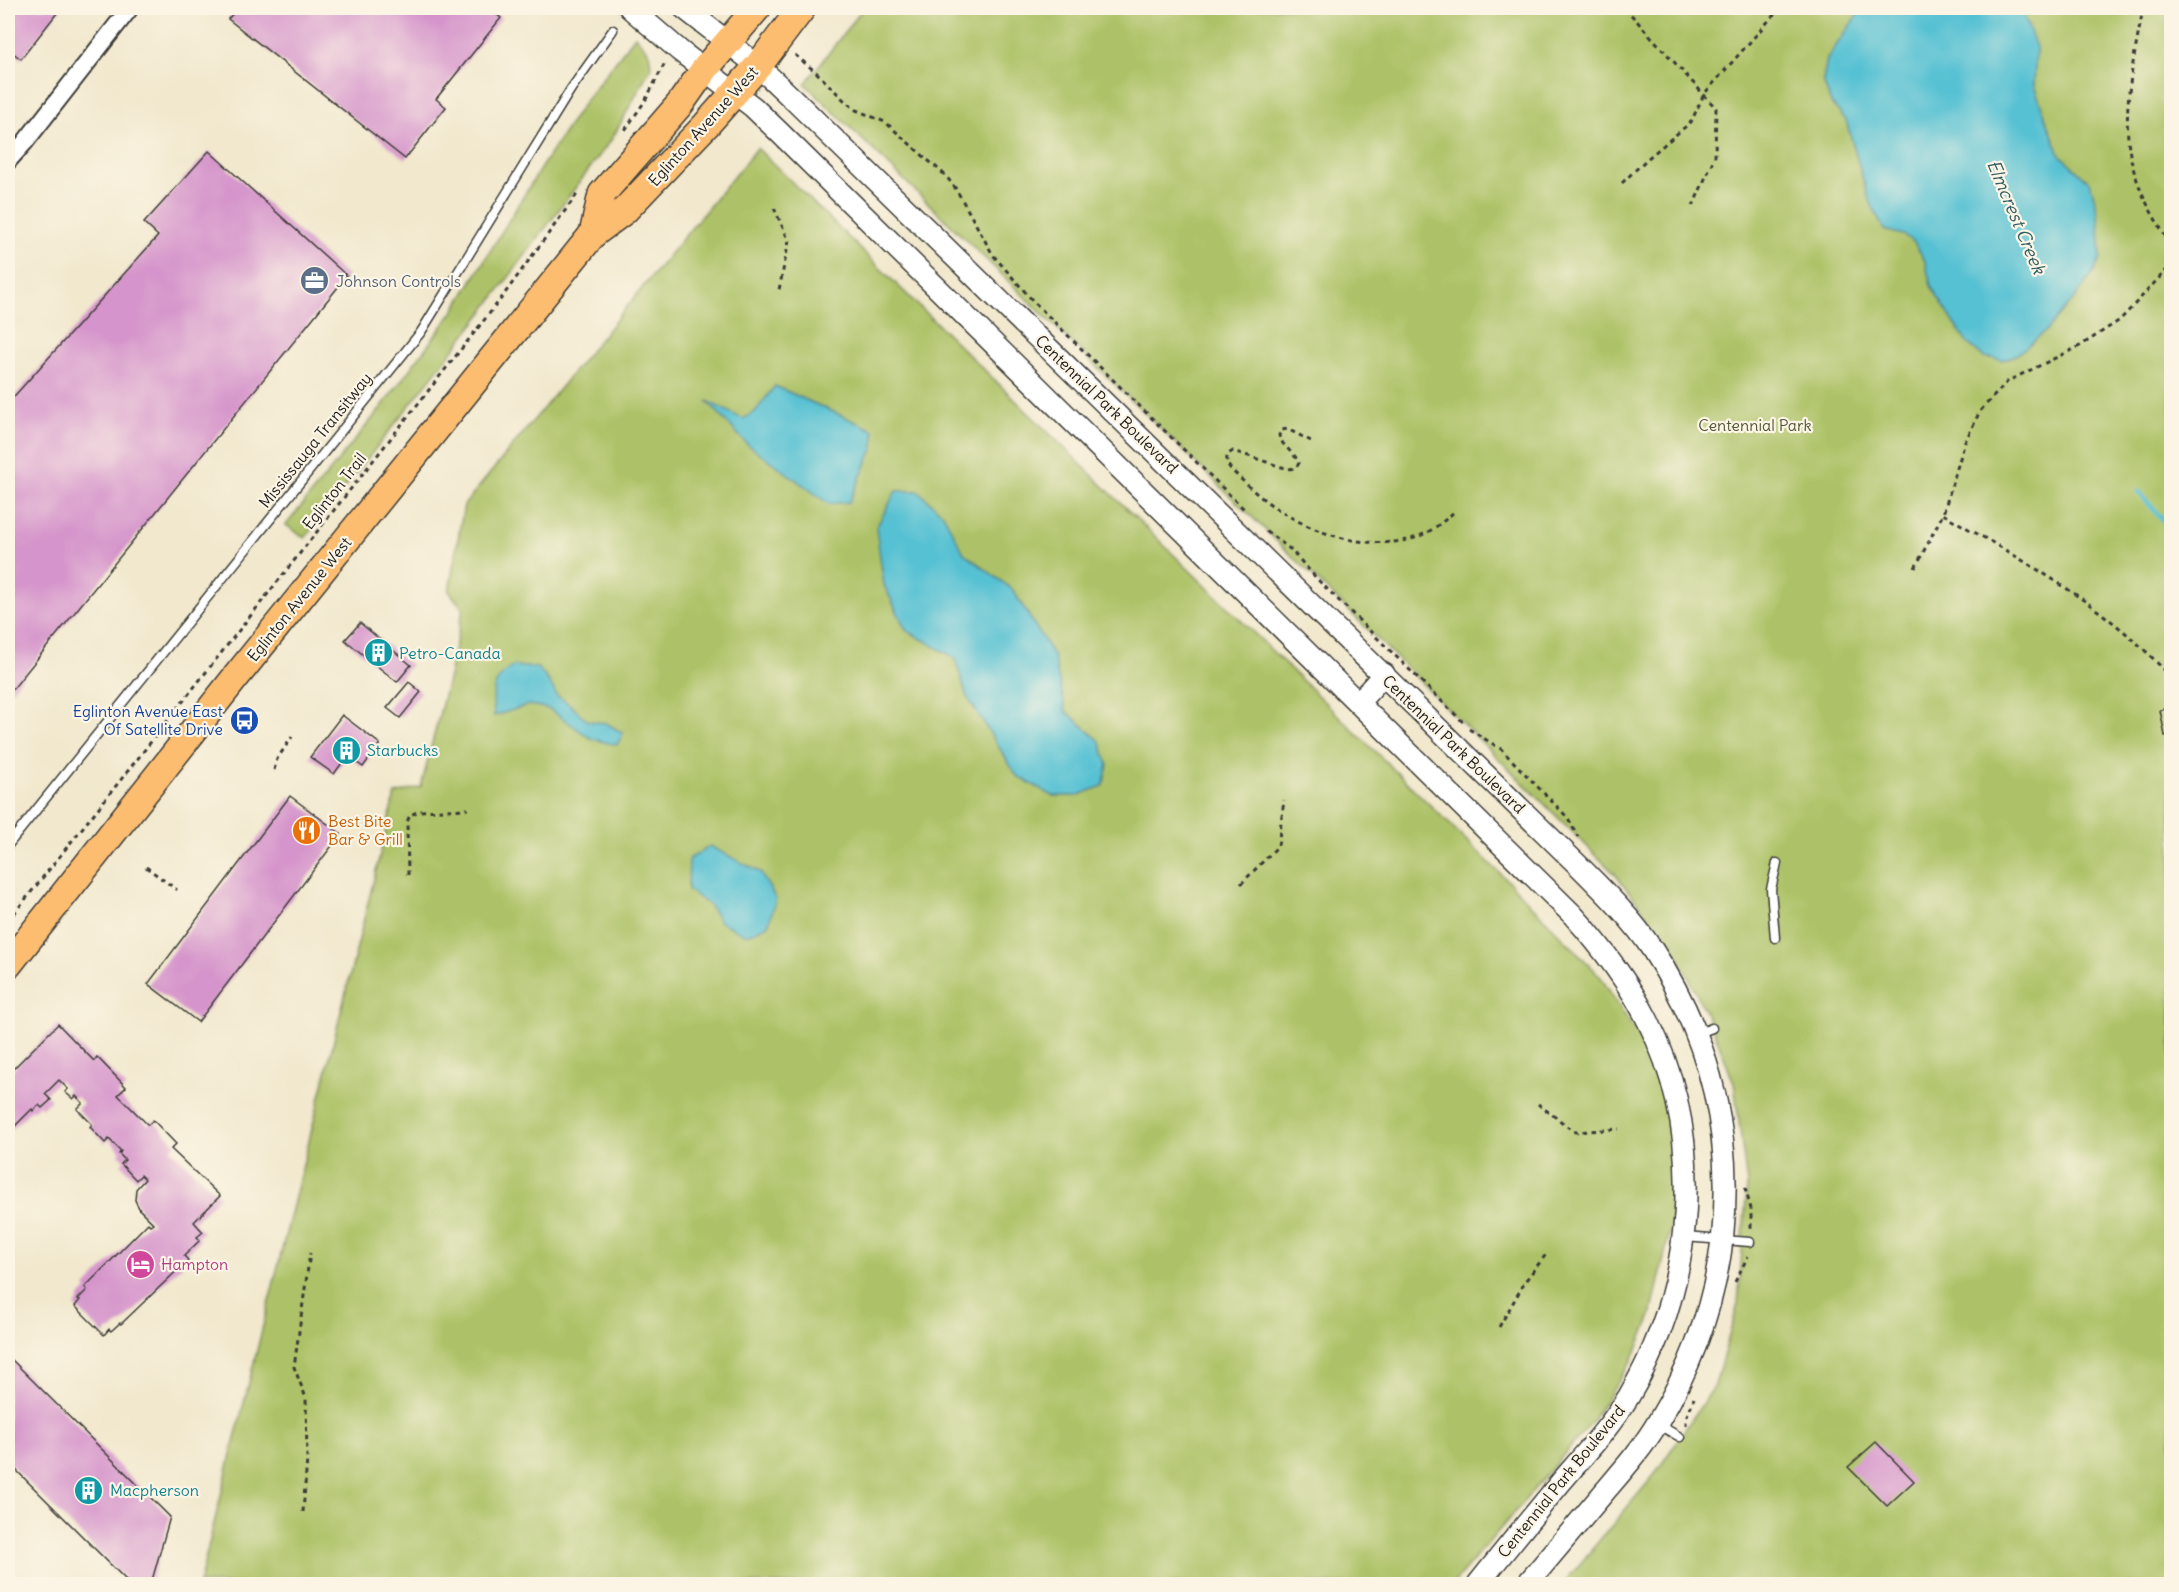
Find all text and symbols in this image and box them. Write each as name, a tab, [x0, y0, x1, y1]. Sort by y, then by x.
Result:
street label: Eglinton Avenue West	[644, 61, 763, 190]
water label: Elmcrest Creek	[1982, 156, 2052, 279]
office icon: Johnson Controls	[299, 265, 331, 297]
place label: Johnson Controls	[336, 271, 461, 291]
street label: Centennial Park Boulevard	[1031, 331, 1183, 477]
street label: Mississauga Transitway	[254, 368, 376, 512]
park label: Centennial Park	[1698, 415, 1812, 435]
street label: Eglinton Trail	[298, 449, 370, 533]
street label: Eglinton Avenue West	[243, 532, 356, 665]
building icon: Petro-Canada	[362, 637, 394, 669]
place label: Petro-Canada	[399, 643, 501, 663]
street label: Centennial Park Boulevard	[1378, 671, 1530, 817]
place label: Eglinton Avenue East Of Satellite Drive	[73, 701, 224, 739]
bus stop icon: Eglinton Avenue East Of Satellite Drive	[228, 704, 260, 736]
building icon: Starbucks	[330, 734, 362, 766]
place label: Starbucks	[367, 740, 438, 760]
place label: Best Bite Bar & Grill	[328, 811, 403, 849]
restaurant icon: Best Bite Bar & Grill	[291, 814, 323, 846]
hotel icon: Hampton	[124, 1248, 156, 1280]
place label: Hampton	[161, 1254, 228, 1274]
street label: Centennial Park Boulevard	[1493, 1401, 1629, 1561]
building icon: Macpherson	[73, 1474, 105, 1506]
place label: Macpherson	[110, 1480, 199, 1500]

